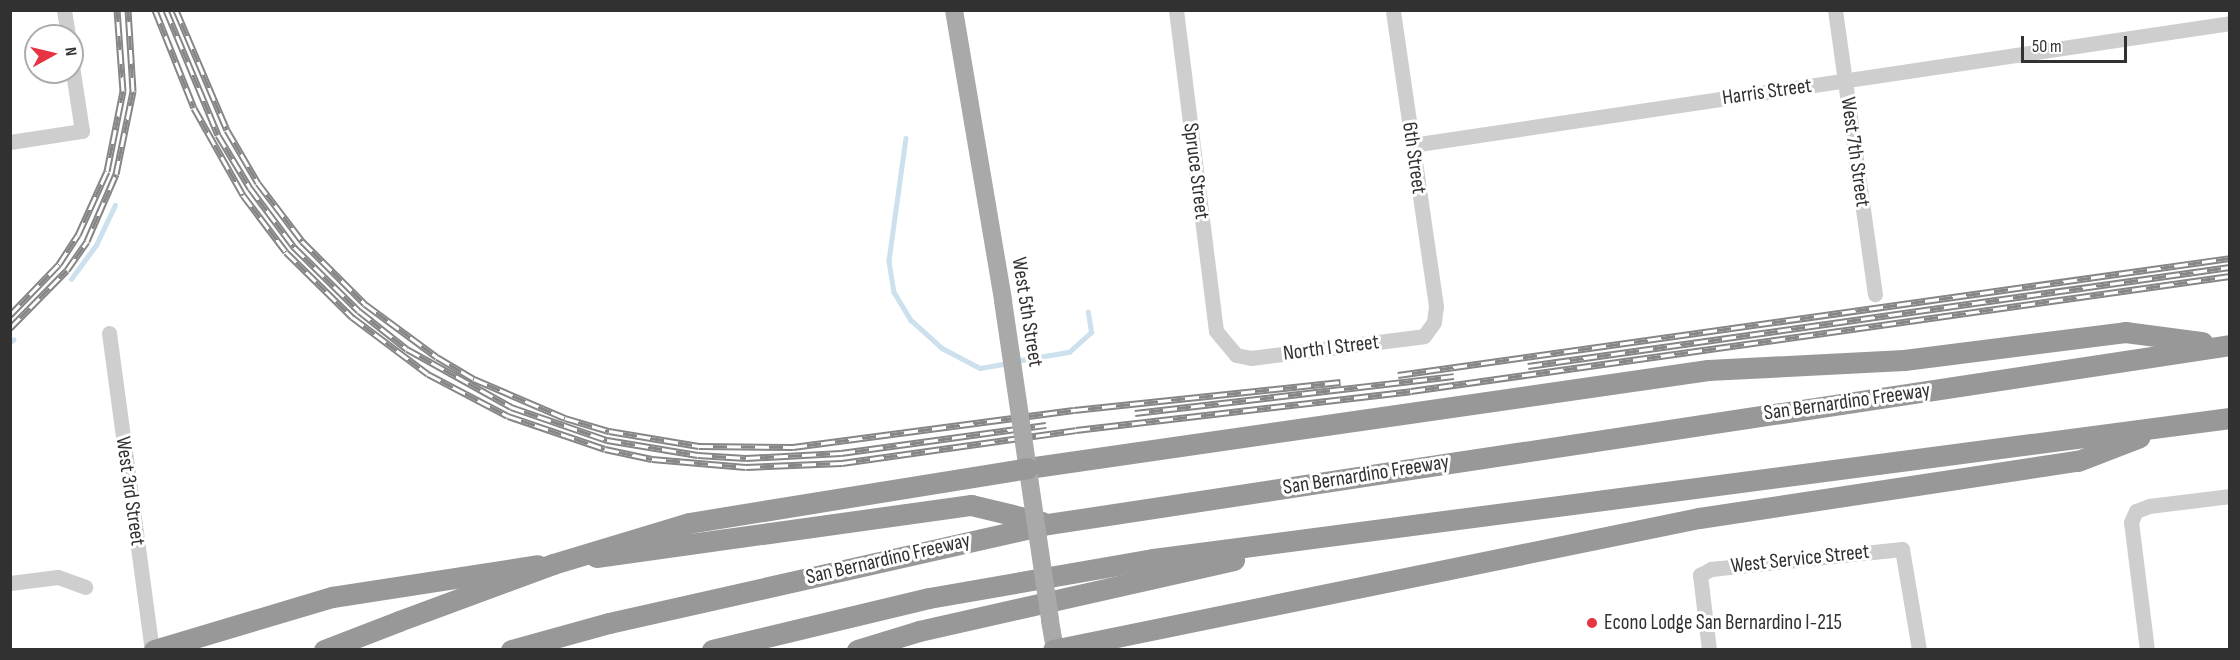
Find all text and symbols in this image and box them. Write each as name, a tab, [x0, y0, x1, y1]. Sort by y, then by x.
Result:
north arrow	[24, 24, 84, 84]
scale bar	[2024, 24, 2130, 62]
text: 50 m	[2032, 36, 2062, 57]
text: N	[60, 46, 80, 57]
street label: Harris Street	[1721, 73, 1813, 111]
street label: West 7th Street	[1835, 95, 1875, 209]
street label: 6th Street	[1396, 120, 1432, 196]
street label: Spruce Street	[1178, 121, 1214, 221]
street label: West 5th Street	[1006, 255, 1048, 369]
street label: North I Street	[1282, 330, 1380, 366]
street label: San Bernardino Freeway	[1762, 378, 1932, 426]
street label: West 3rd Street	[110, 435, 150, 547]
street label: San Bernardino Freeway	[1281, 449, 1451, 501]
street label: San Bernardino Freeway	[803, 528, 973, 590]
street label: West Service Street	[1730, 539, 1870, 579]
place label: Econo Lodge San Bernardino I-215	[1604, 610, 1842, 636]
marker: Econo Lodge San Bernardino I-215	[1585, 616, 1599, 630]

